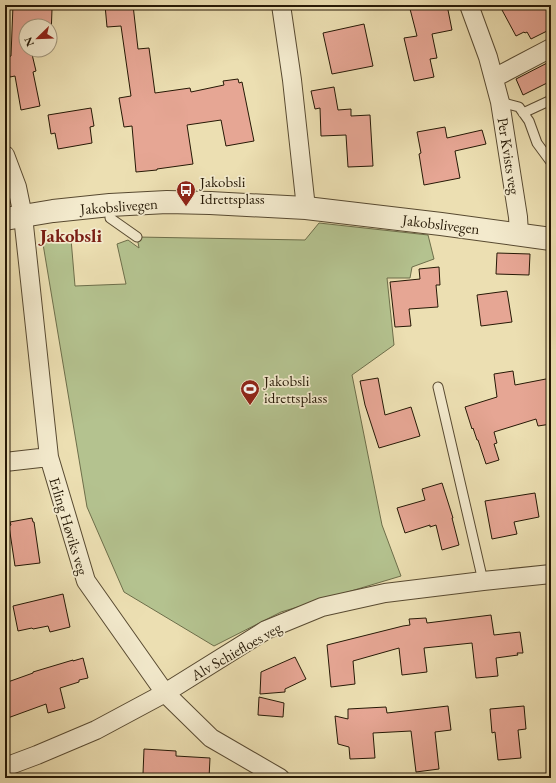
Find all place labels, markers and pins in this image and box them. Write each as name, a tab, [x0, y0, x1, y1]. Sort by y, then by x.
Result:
place label: Jakobsli Idrettsplass	[198, 172, 265, 208]
bus stop icon: Jakobsli Idrettsplass	[175, 179, 197, 207]
place label: Jakobsli idrettsplass	[262, 371, 327, 407]
sports icon: Jakobsli idrettsplass	[239, 378, 261, 406]

